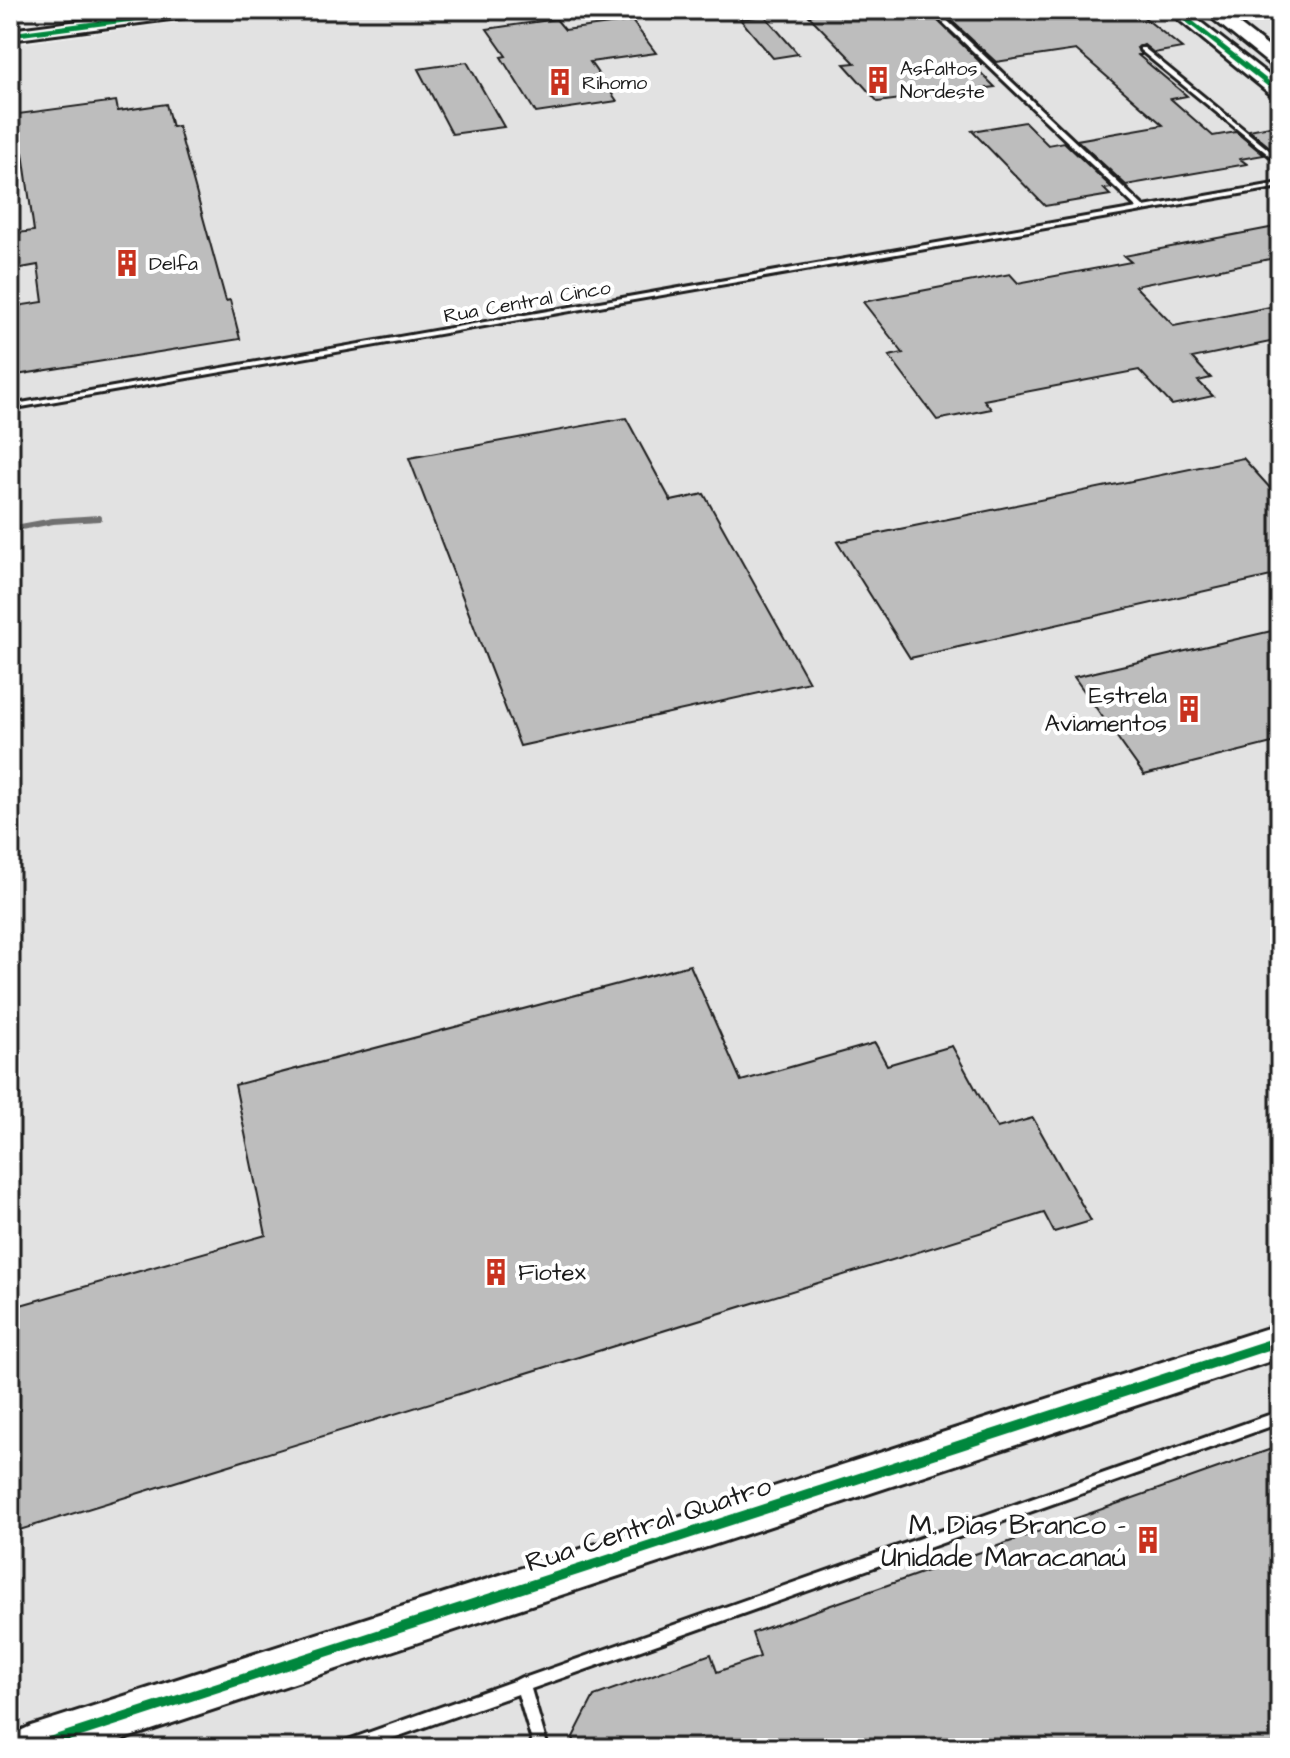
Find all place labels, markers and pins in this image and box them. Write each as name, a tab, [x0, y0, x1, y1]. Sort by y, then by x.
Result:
place label: Asfaltos Nordeste	[900, 55, 985, 106]
building icon: Asfaltos Nordeste	[863, 65, 893, 95]
building icon: Rihomo	[545, 67, 575, 97]
place label: Rihomo	[582, 69, 647, 97]
building icon: Delfa	[112, 248, 142, 278]
place label: Delfa	[149, 250, 198, 278]
place label: Estrela Aviamentos	[1044, 679, 1167, 741]
building icon: Estrela Aviamentos	[1174, 694, 1204, 724]
place label: Fiotex	[518, 1256, 586, 1290]
building icon: Fiotex	[481, 1257, 511, 1287]
place label: M. Dias Branco - Unidade Maracanaú	[881, 1506, 1126, 1577]
building icon: M. Dias Branco - Unidade Maracanaú	[1133, 1525, 1163, 1555]

